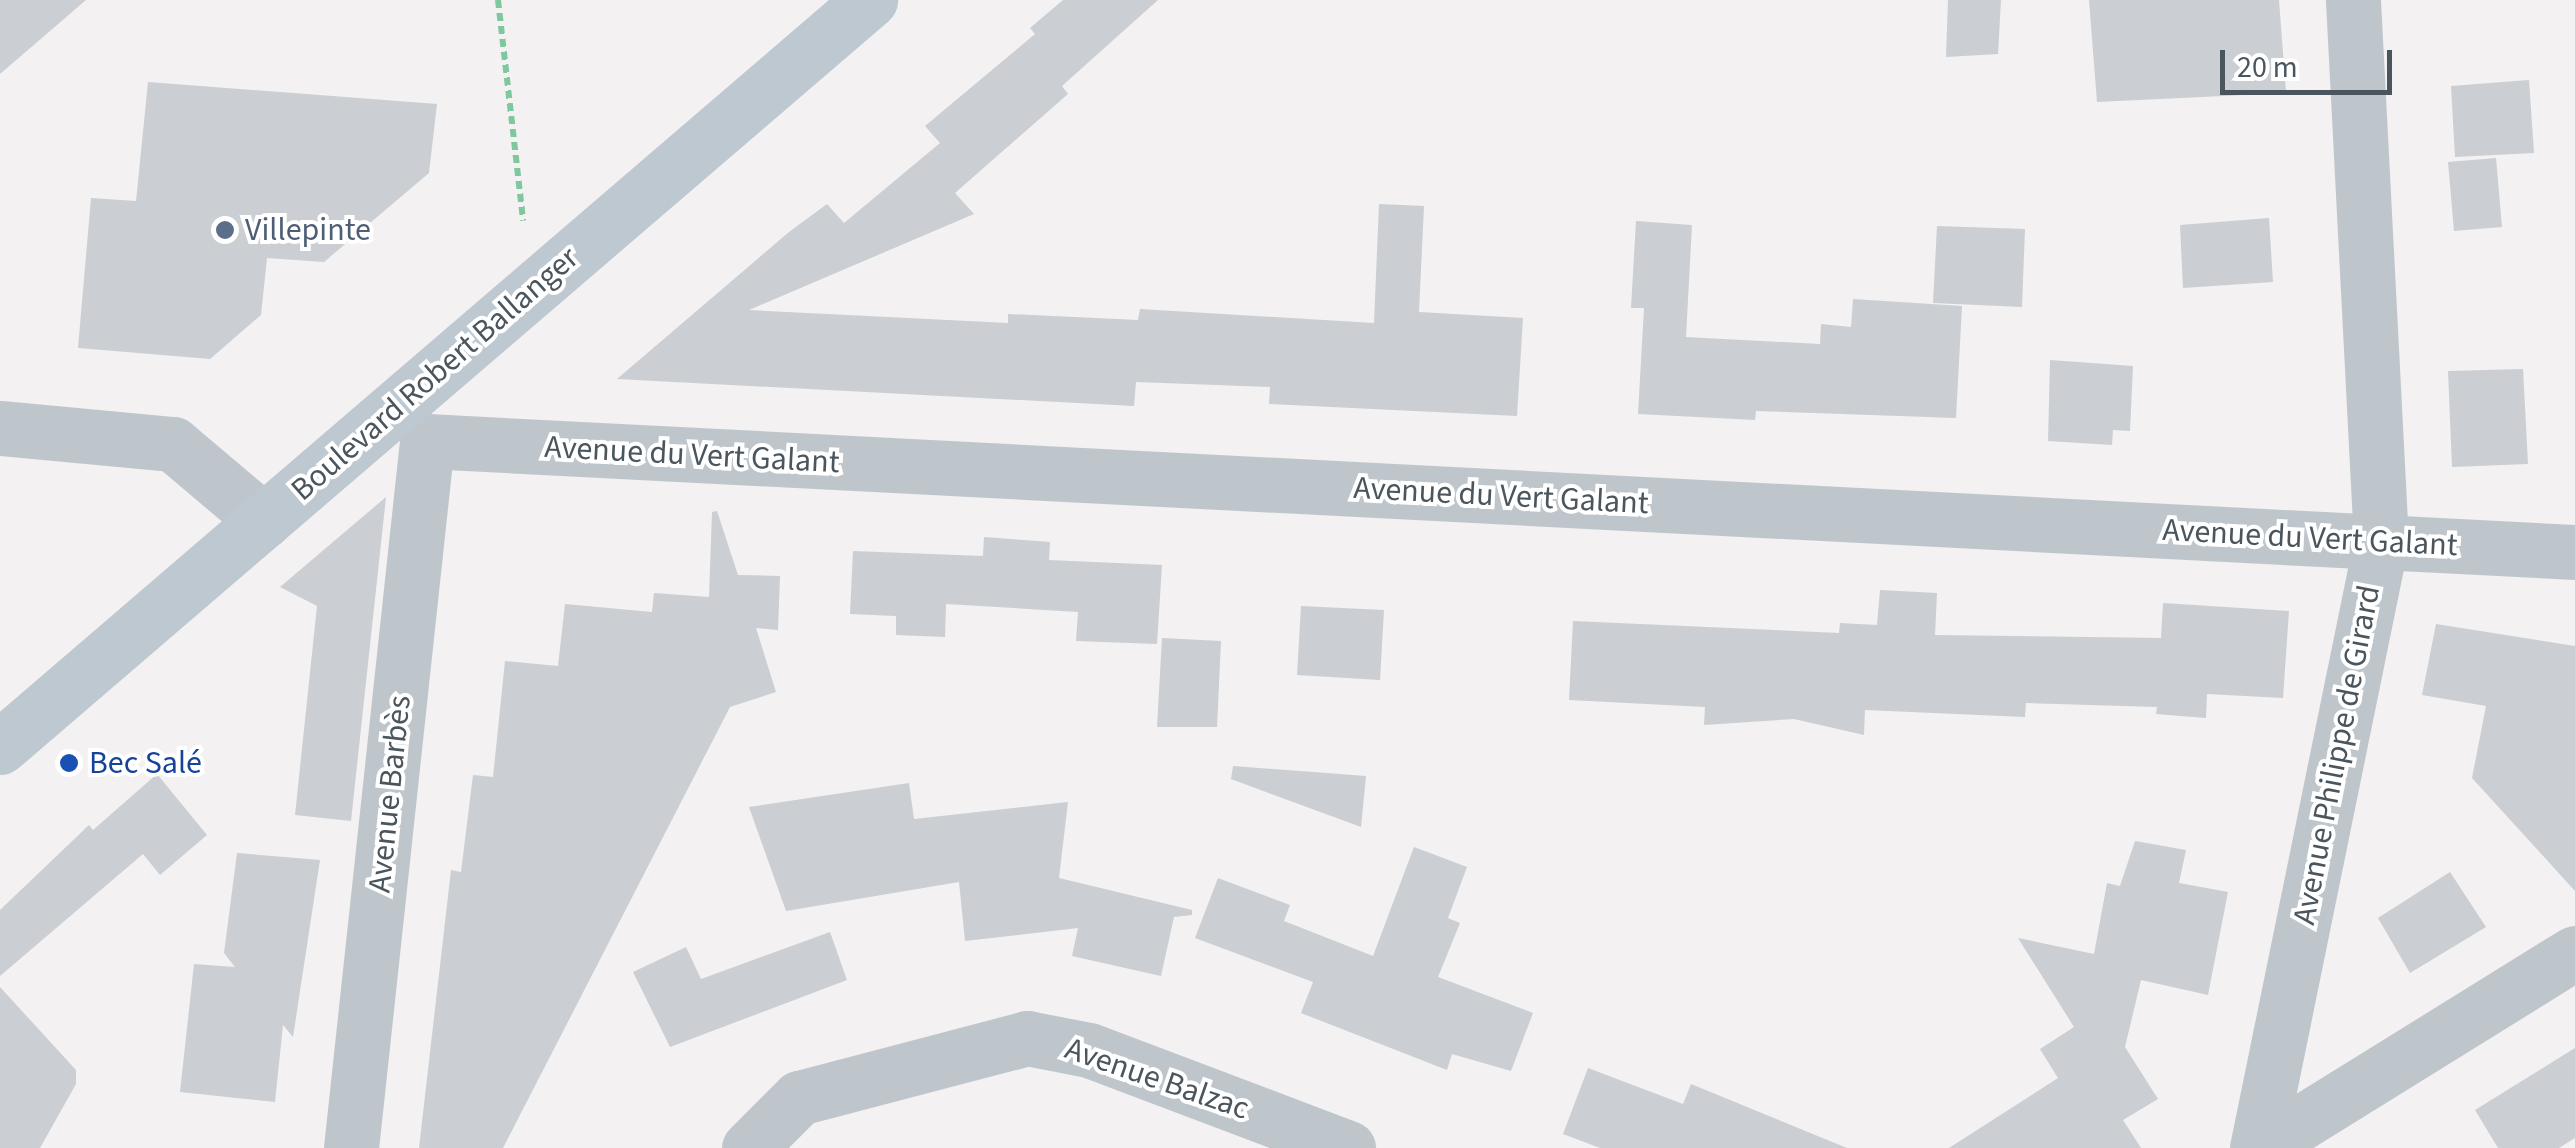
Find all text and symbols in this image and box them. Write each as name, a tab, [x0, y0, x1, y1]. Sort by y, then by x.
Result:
scale bar	[2225, 30, 2398, 92]
text: 20 m	[2237, 46, 2298, 89]
place label: Villepinte	[245, 211, 371, 249]
marker: Villepinte	[214, 219, 236, 241]
street label: Boulevard Robert Ballanger	[284, 239, 586, 509]
street label: Avenue du Vert Galant	[544, 428, 840, 482]
street label: Avenue du Vert Galant	[1353, 469, 1649, 523]
street label: Avenue du Vert Galant	[2162, 511, 2458, 565]
street label: Avenue Philippe de Girard	[2285, 582, 2389, 928]
street label: Avenue Barbès	[361, 694, 419, 894]
place label: Bec Salé	[89, 744, 202, 782]
marker: Bec Salé	[58, 752, 80, 774]
street label: Avenue Balzac	[1060, 1030, 1254, 1128]

